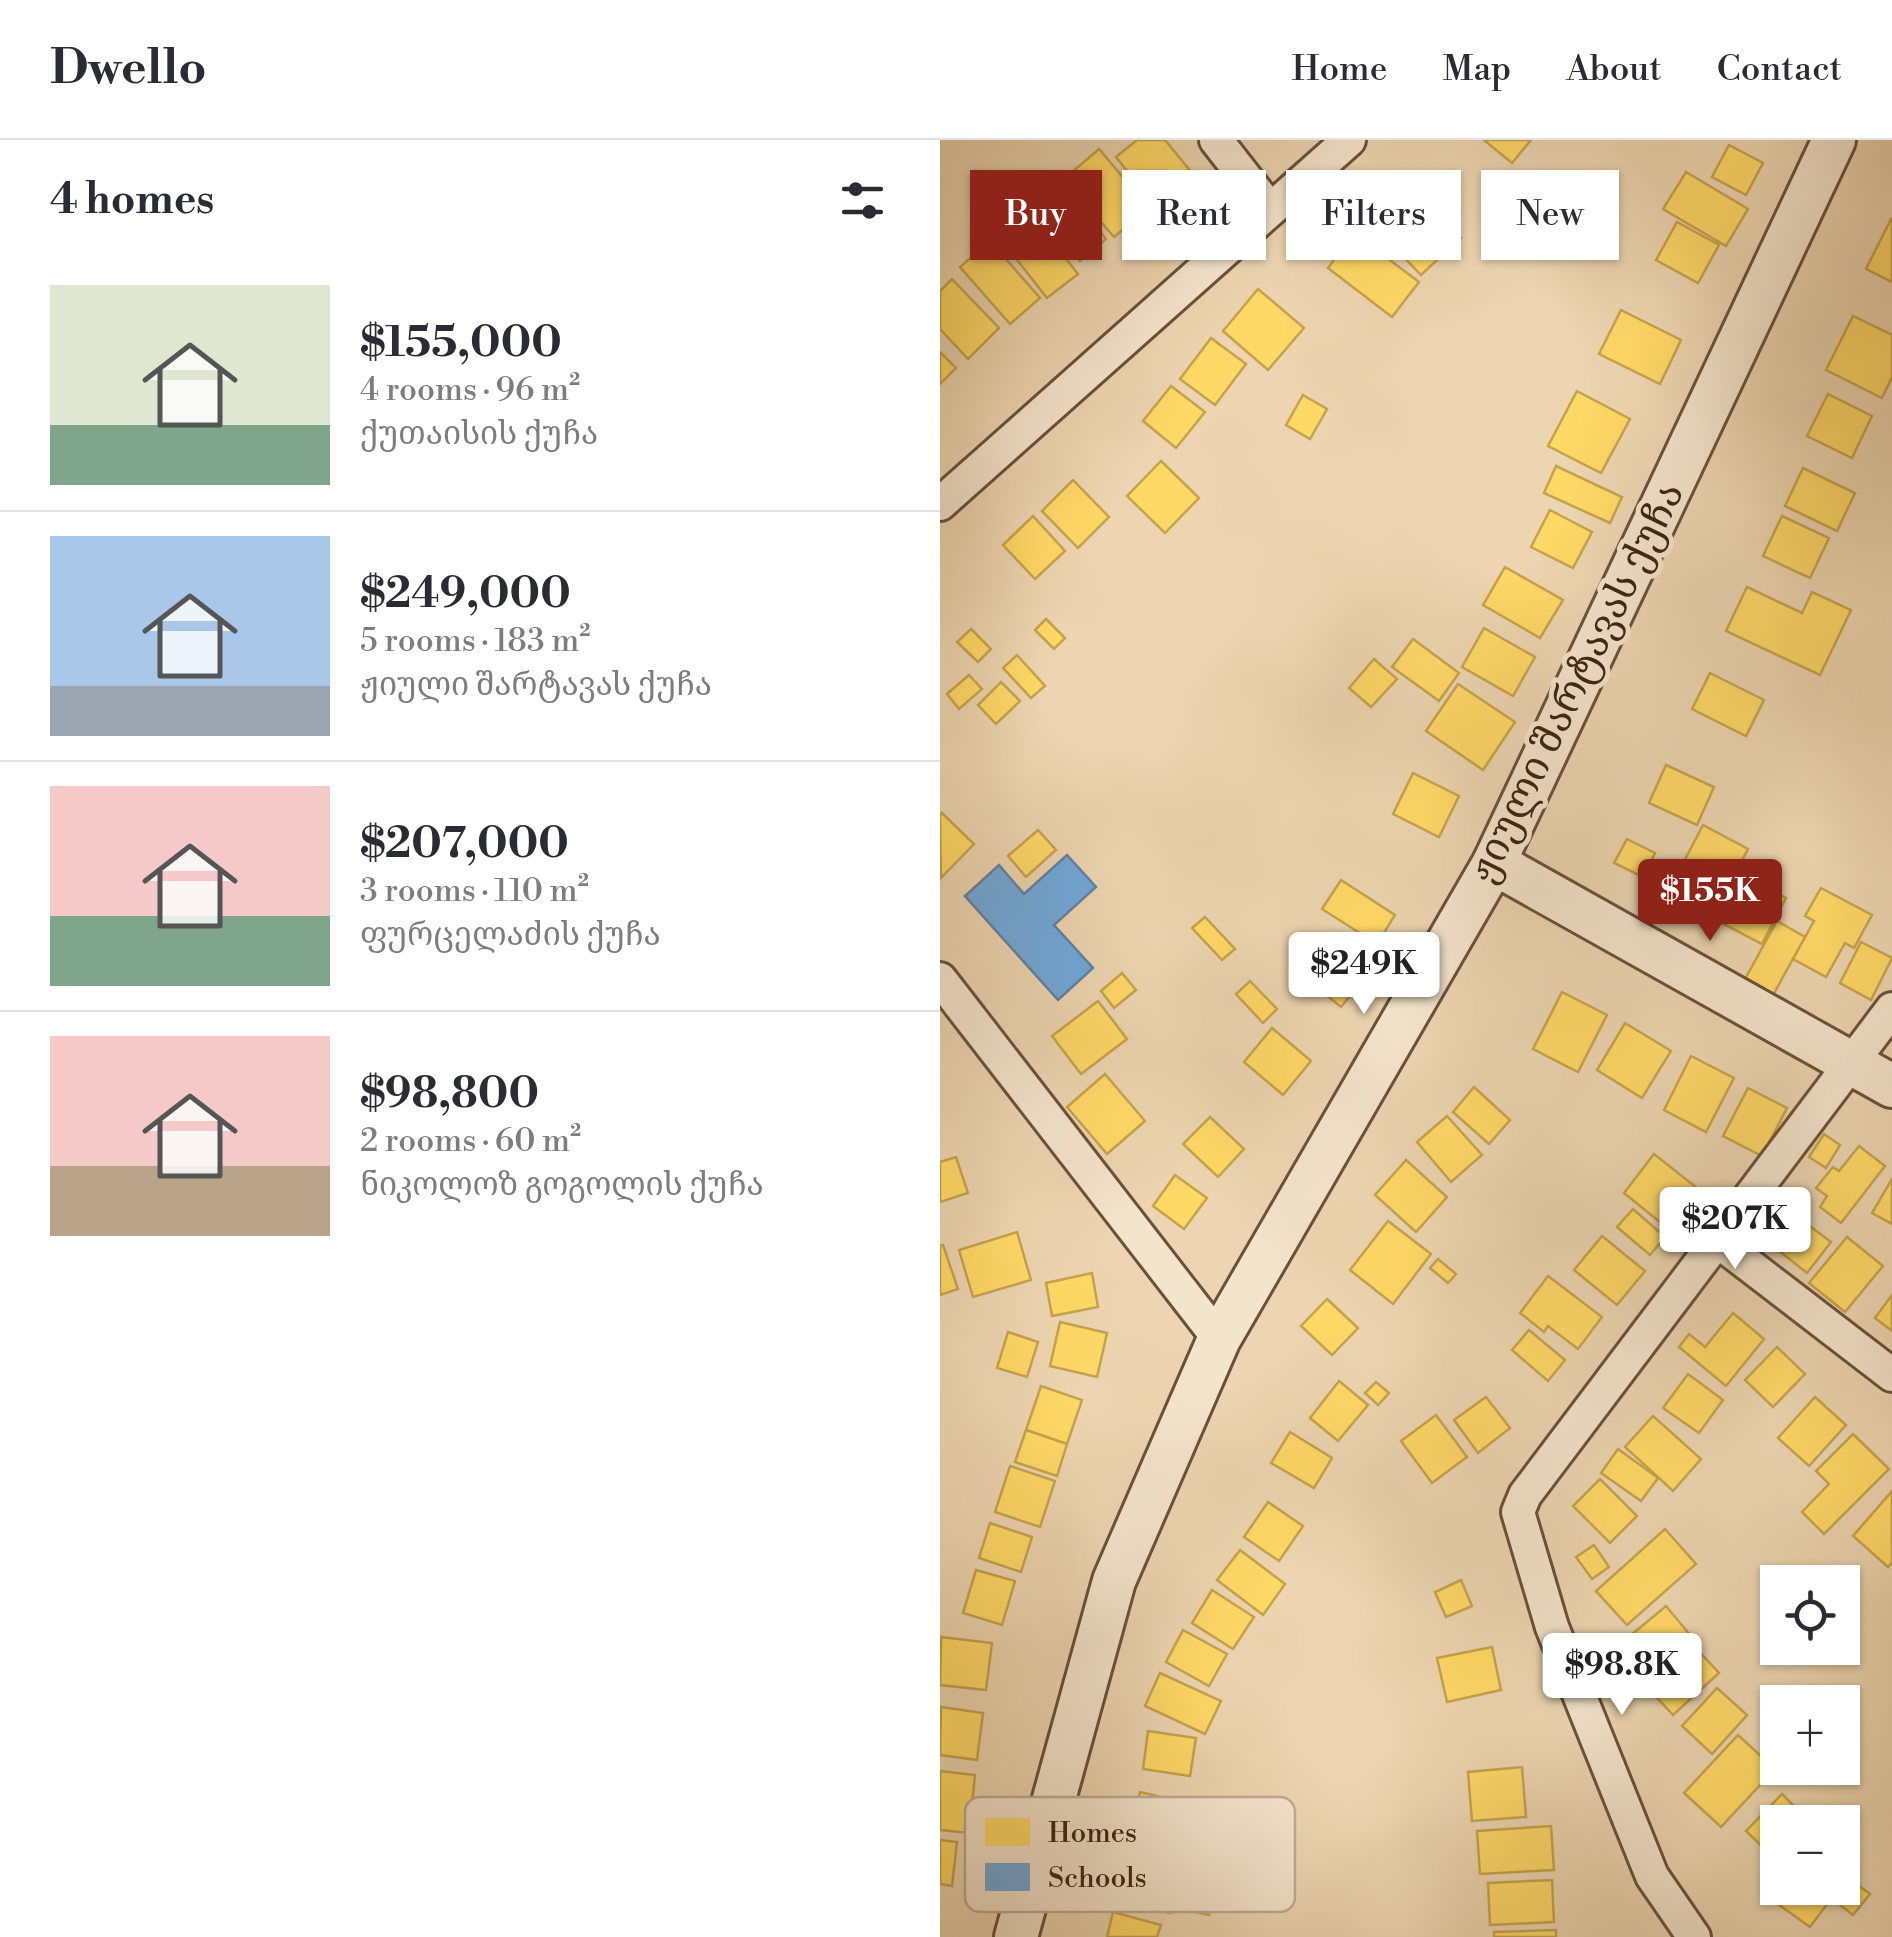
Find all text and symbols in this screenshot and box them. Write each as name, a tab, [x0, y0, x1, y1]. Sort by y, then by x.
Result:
text: Dwello	[50, 39, 206, 99]
text: Home	[1291, 48, 1387, 91]
text: Map	[1442, 48, 1511, 91]
text: About	[1566, 48, 1662, 91]
text: Contact	[1717, 48, 1842, 91]
chip: Buy	[970, 170, 1102, 260]
chip: Rent	[1122, 170, 1266, 260]
chip: Filters	[1286, 170, 1461, 260]
chip: New	[1481, 170, 1619, 260]
icon: filters	[835, 173, 890, 228]
text: 4 homes	[50, 174, 214, 227]
text: $155,000	[360, 317, 562, 370]
icon: home	[130, 325, 250, 445]
text: 4 rooms · 96 m²	[360, 370, 580, 410]
text: ქუთაისის ქუჩა	[360, 414, 598, 454]
street label: ჟიული შარტავას ქუჩა	[1458, 474, 1696, 892]
text: $249,000	[360, 568, 571, 621]
icon: home	[130, 576, 250, 696]
text: 5 rooms · 183 m²	[360, 621, 590, 661]
text: ჟიული შარტავას ქუჩა	[360, 665, 712, 705]
text: $207,000	[360, 818, 569, 871]
icon: home	[130, 826, 250, 946]
pin: $155K	[1640, 859, 1780, 944]
text: 3 rooms · 110 m²	[360, 871, 589, 911]
text: $155K	[1660, 871, 1760, 911]
text: ფურცელაძის ქუჩა	[360, 915, 661, 955]
pin: $249K	[1294, 932, 1434, 1017]
text: $249K	[1311, 944, 1417, 984]
text: $98,800	[360, 1068, 539, 1121]
icon: home	[130, 1076, 250, 1196]
text: 2 rooms · 60 m²	[360, 1121, 581, 1161]
text: ნიკოლოზ გოგოლის ქუჩა	[360, 1165, 764, 1205]
pin: $207K	[1665, 1187, 1805, 1272]
text: $207K	[1682, 1199, 1788, 1239]
map controls	[1760, 1565, 1860, 1905]
button: locate	[1760, 1565, 1860, 1665]
pin: $98.8K	[1541, 1633, 1703, 1718]
text: $98.8K	[1565, 1645, 1679, 1685]
button: +	[1760, 1685, 1860, 1785]
legend	[965, 1797, 1295, 1912]
button: −	[1760, 1805, 1860, 1905]
text: Homes	[1048, 1816, 1137, 1851]
text: Schools	[1048, 1861, 1147, 1896]

